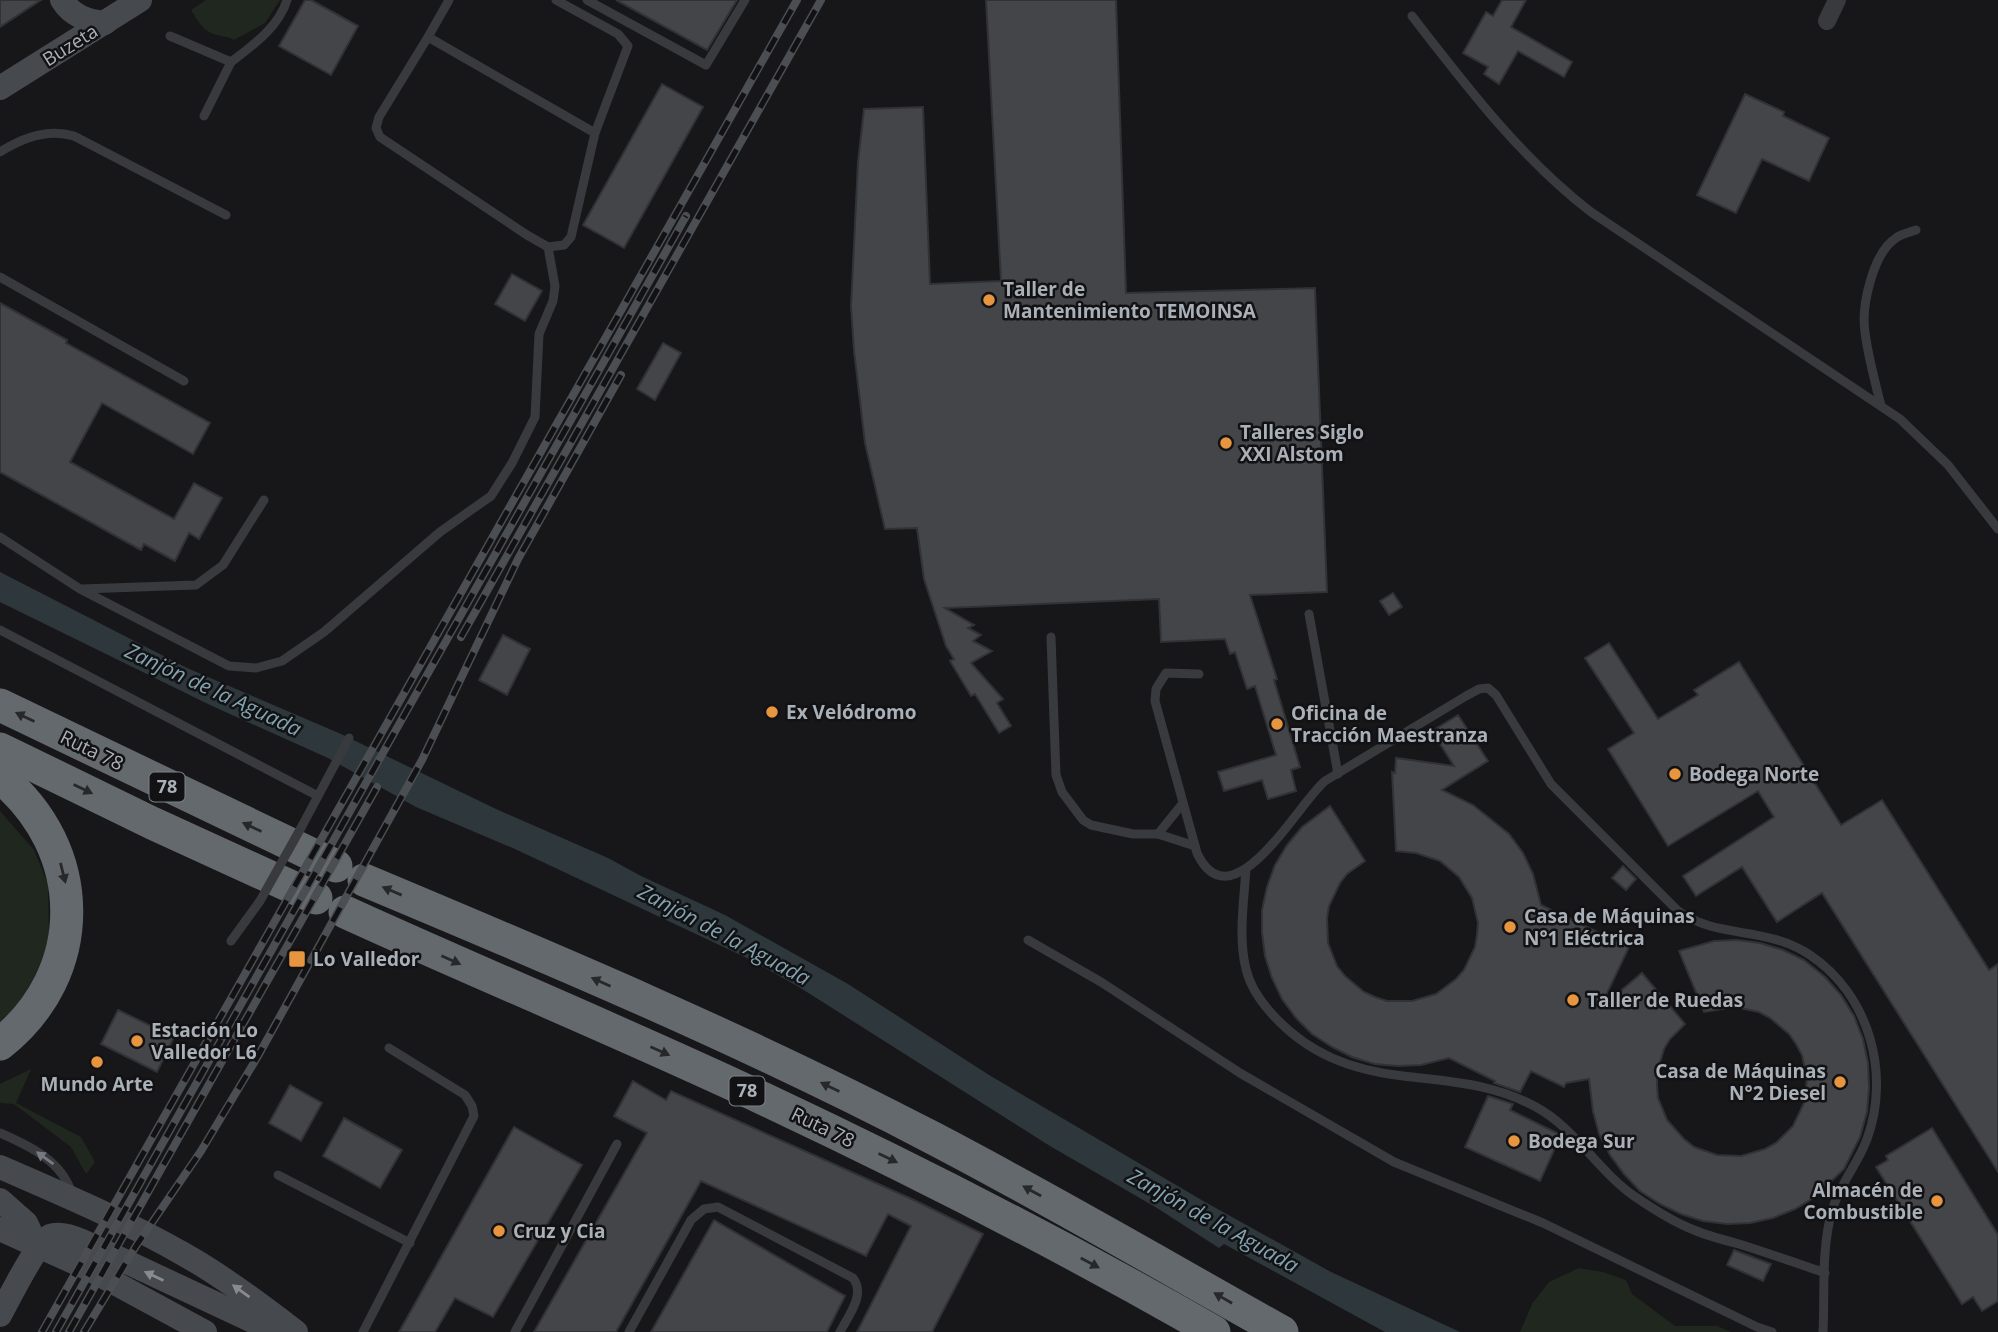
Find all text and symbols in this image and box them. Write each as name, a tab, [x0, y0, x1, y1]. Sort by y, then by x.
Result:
street label: Buzeta	[37, 18, 103, 72]
place label: Taller de Mantenimiento TEMOINSA	[1003, 276, 1257, 324]
marker: Taller de Mantenimiento TEMOINSA	[981, 292, 997, 308]
place label: Talleres Siglo XXI Alstom	[1240, 419, 1364, 467]
marker: Talleres Siglo XXI Alstom	[1218, 435, 1234, 451]
water label: Zanjón de la Aguada	[120, 636, 306, 742]
place label: Ex Velódromo	[786, 699, 917, 725]
place label: Oficina de Tracción Maestranza	[1291, 700, 1488, 748]
marker: Ex Velódromo	[764, 704, 780, 720]
one-way arrow	[15, 711, 35, 723]
marker: Oficina de Tracción Maestranza	[1269, 716, 1285, 732]
street label: Ruta 78	[56, 724, 128, 776]
place label: Bodega Norte	[1689, 761, 1819, 787]
marker: Bodega Norte	[1667, 766, 1683, 782]
road number: 78	[150, 772, 184, 802]
one-way arrow	[73, 784, 93, 795]
one-way arrow	[242, 821, 262, 833]
one-way arrow	[58, 862, 69, 884]
water label: Zanjón de la Aguada	[633, 876, 816, 991]
one-way arrow	[381, 885, 402, 896]
place label: Casa de Máquinas N°1 Eléctrica	[1524, 903, 1695, 951]
marker: Casa de Máquinas N°1 Eléctrica	[1502, 919, 1518, 935]
place label: Lo Valledor	[313, 946, 420, 972]
marker: Lo Valledor	[287, 949, 307, 969]
one-way arrow	[441, 955, 462, 966]
one-way arrow	[590, 976, 611, 987]
place label: Taller de Ruedas	[1587, 987, 1743, 1013]
marker: Taller de Ruedas	[1565, 992, 1581, 1008]
place label: Estación Lo Valledor L6	[151, 1017, 258, 1065]
marker: Estación Lo Valledor L6	[129, 1033, 145, 1049]
one-way arrow	[650, 1045, 670, 1057]
marker: Mundo Arte	[89, 1054, 105, 1070]
place label: Casa de Máquinas N°2 Diesel	[1655, 1058, 1826, 1106]
place label: Mundo Arte	[41, 1071, 153, 1097]
marker: Casa de Máquinas N°2 Diesel	[1832, 1074, 1848, 1090]
road number: 78	[730, 1076, 764, 1106]
one-way arrow	[819, 1081, 840, 1092]
street label: Ruta 78	[787, 1101, 859, 1153]
place label: Bodega Sur	[1528, 1128, 1635, 1154]
marker: Bodega Sur	[1506, 1133, 1522, 1149]
one-way arrow	[36, 1151, 54, 1165]
one-way arrow	[878, 1153, 898, 1164]
water label: Zanjón de la Aguada	[1122, 1161, 1304, 1279]
place label: Almacén de Combustible	[1803, 1177, 1923, 1225]
one-way arrow	[1022, 1185, 1041, 1197]
marker: Almacén de Combustible	[1929, 1193, 1945, 1209]
place label: Cruz y Cia	[513, 1218, 606, 1244]
marker: Cruz y Cia	[491, 1223, 507, 1239]
one-way arrow	[1080, 1257, 1100, 1269]
one-way arrow	[144, 1270, 164, 1282]
one-way arrow	[232, 1284, 250, 1298]
one-way arrow	[1213, 1292, 1233, 1304]

